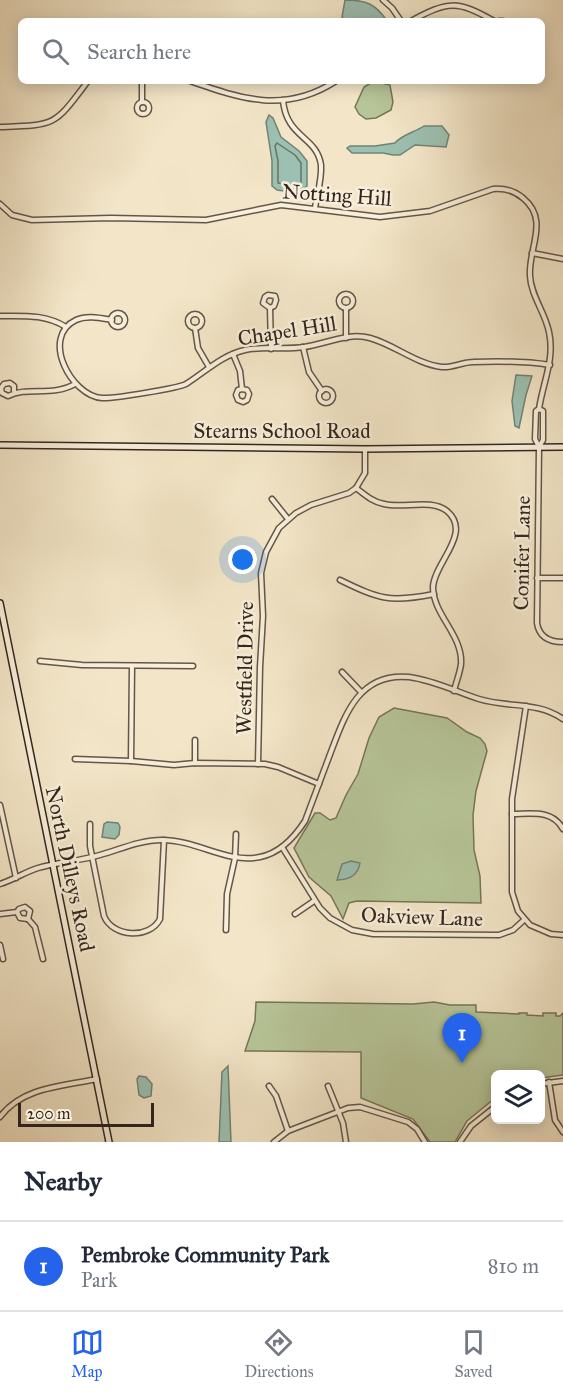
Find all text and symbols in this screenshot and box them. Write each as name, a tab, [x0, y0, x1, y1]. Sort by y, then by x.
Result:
search box	[18, 18, 545, 84]
icon: search	[39, 35, 72, 68]
text: Search here	[87, 38, 191, 65]
street label: Notting Hill	[281, 178, 393, 212]
street label: Chapel Hill	[236, 310, 339, 352]
street label: Stearns School Road	[193, 418, 371, 444]
street label: Conifer Lane	[508, 495, 536, 611]
your location	[228, 545, 257, 574]
street label: Westfield Drive	[231, 601, 259, 735]
street label: North Dilleys Road	[40, 784, 100, 955]
street label: Oakview Lane	[361, 902, 484, 932]
pin: 1	[442, 1014, 482, 1063]
map controls	[491, 1070, 545, 1124]
button: layers	[491, 1070, 545, 1124]
scale bar	[18, 1100, 154, 1128]
text: 200 m	[27, 1104, 70, 1123]
text: Nearby	[24, 1165, 102, 1197]
text: Pembroke Community Park	[81, 1241, 330, 1268]
text: 1	[40, 1254, 47, 1278]
text: 810 m	[488, 1254, 539, 1278]
text: Park	[81, 1268, 117, 1292]
tab: Map	[71, 1326, 104, 1381]
tab: Directions	[245, 1326, 313, 1381]
tab: Saved	[454, 1326, 492, 1381]

